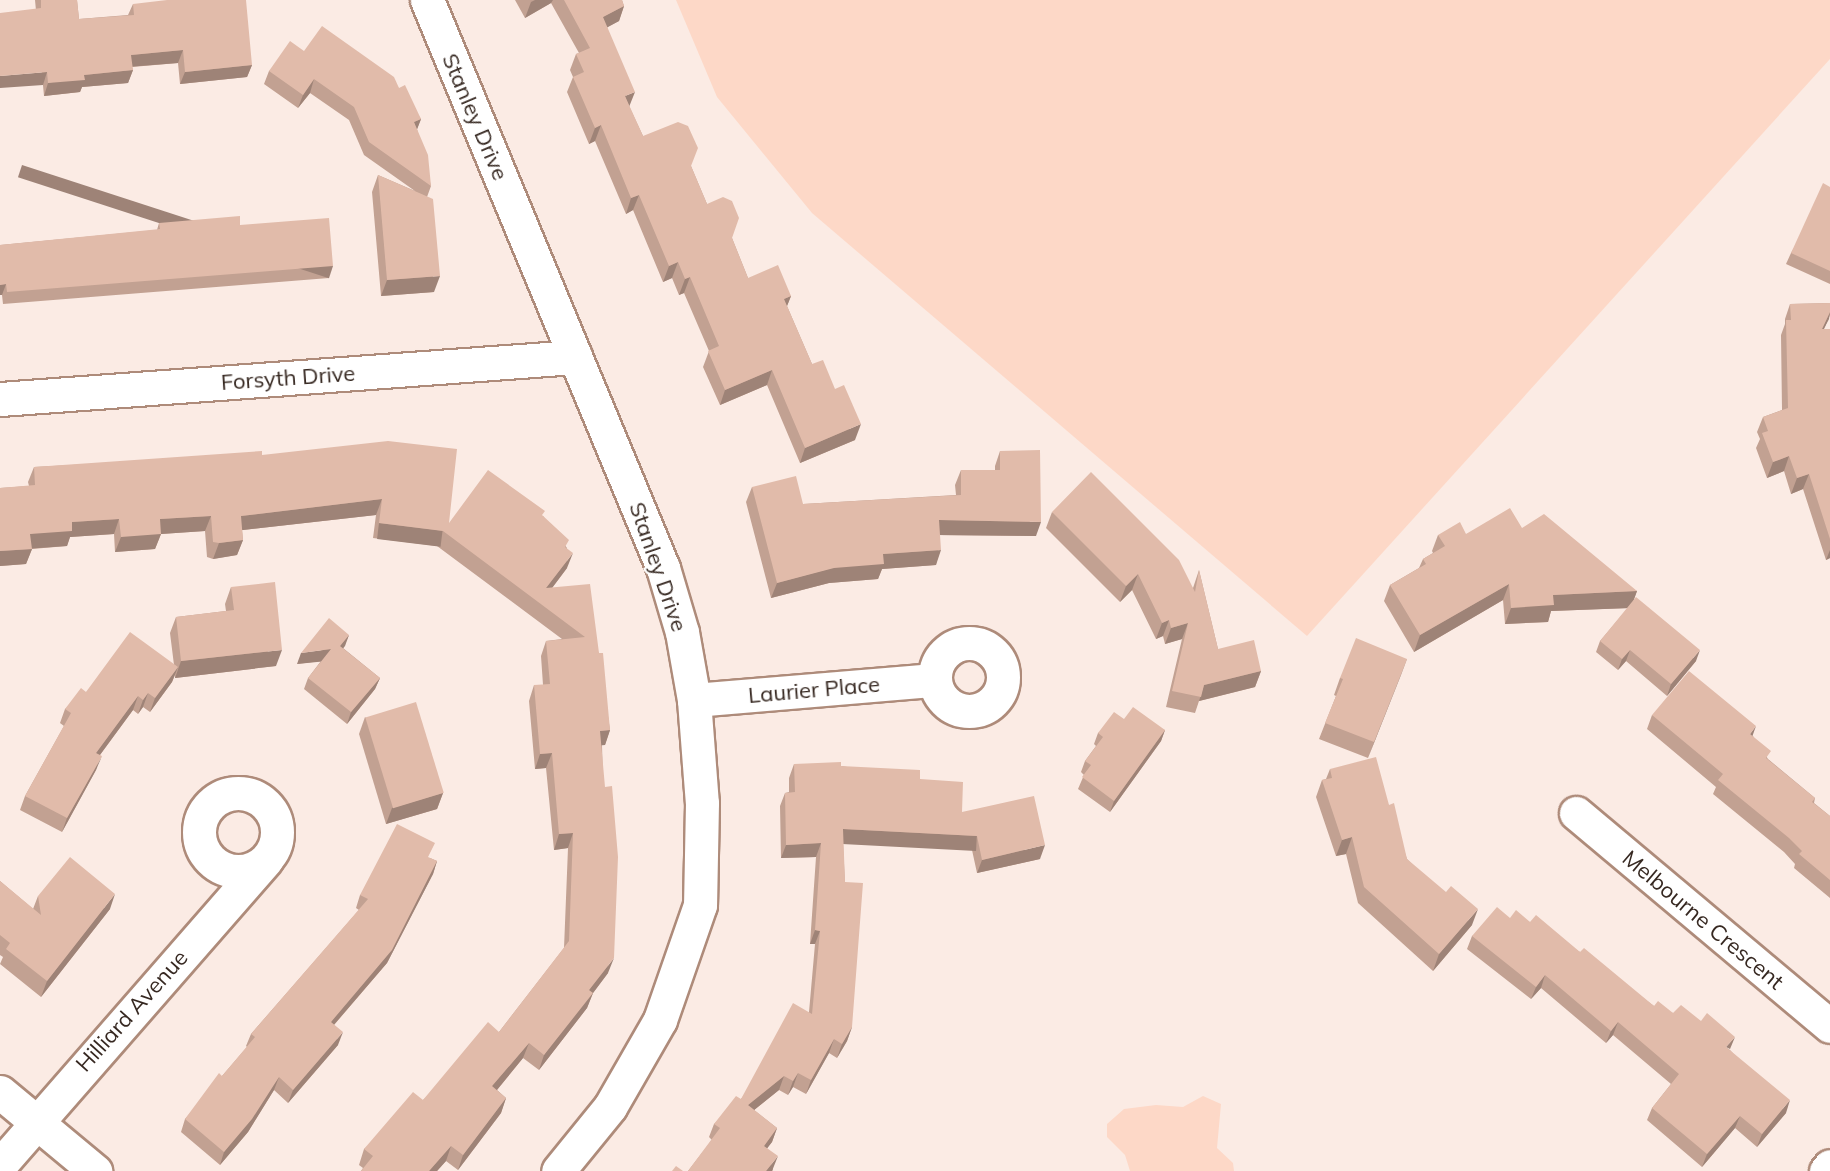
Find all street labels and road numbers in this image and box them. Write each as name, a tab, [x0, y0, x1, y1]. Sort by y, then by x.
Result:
street label: Stanley Drive	[436, 50, 514, 184]
street label: Forsyth Drive	[220, 360, 356, 396]
street label: Stanley Drive	[624, 499, 692, 635]
street label: Laurier Place	[747, 671, 881, 709]
street label: Melbourne Crescent	[1617, 845, 1789, 995]
street label: Hilliard Avenue	[71, 945, 193, 1077]

